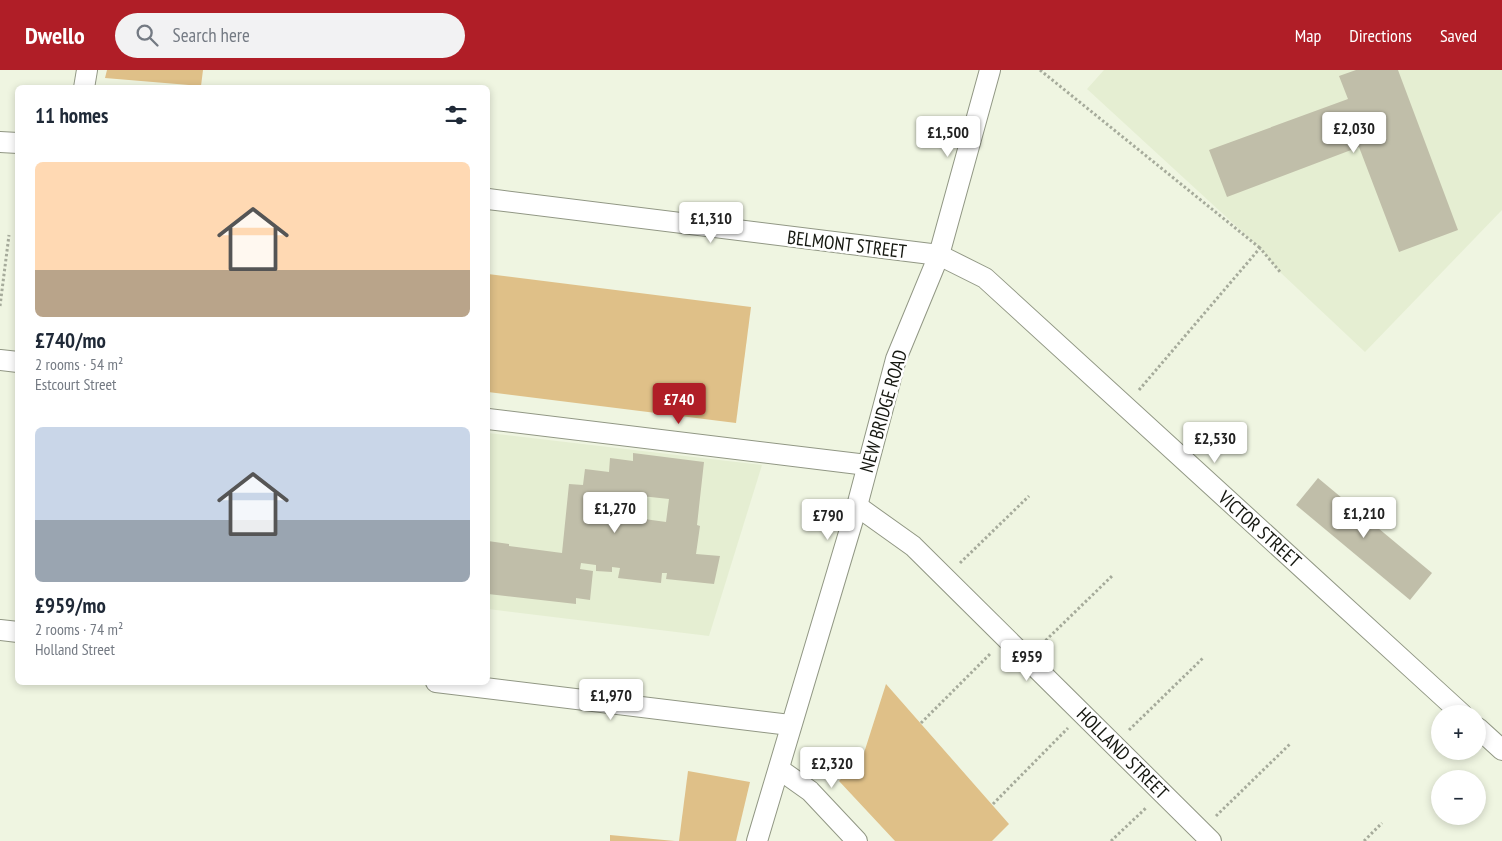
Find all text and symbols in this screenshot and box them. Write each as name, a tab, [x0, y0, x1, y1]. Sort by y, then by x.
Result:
search box	[115, 13, 465, 58]
text: Dwello	[25, 20, 85, 51]
icon: search	[133, 21, 161, 49]
text: Search here	[173, 23, 250, 47]
text: Map	[1295, 24, 1321, 47]
text: Directions	[1349, 24, 1412, 47]
text: Saved	[1440, 24, 1477, 47]
icon: filters	[442, 101, 470, 129]
text: 11 homes	[35, 102, 108, 129]
pin: £2,030	[1313, 112, 1395, 154]
pin: £1,500	[907, 116, 989, 158]
text: £2,030	[1333, 118, 1375, 138]
text: £1,500	[927, 122, 969, 142]
icon: home	[208, 194, 298, 284]
pin: £1,310	[670, 202, 752, 244]
text: £1,310	[690, 208, 732, 228]
street label: BELMONT STREET	[786, 225, 909, 263]
text: £740/mo	[35, 327, 106, 354]
street label: NEW BRIDGE ROAD	[854, 347, 912, 475]
text: 2 rooms · 54 m²	[35, 354, 123, 374]
text: Estcourt Street	[35, 374, 117, 394]
pin: £740	[649, 382, 709, 425]
text: £740	[664, 389, 694, 409]
pin: £2,530	[1174, 422, 1256, 464]
text: £2,530	[1194, 428, 1236, 448]
icon: home	[208, 459, 298, 549]
street label: VICTOR STREET	[1213, 485, 1307, 573]
pin: £1,270	[574, 492, 656, 534]
pin: £1,210	[1323, 496, 1405, 539]
text: £1,270	[594, 498, 636, 518]
pin: £790	[798, 498, 858, 541]
text: £1,210	[1343, 503, 1385, 523]
text: £790	[813, 505, 843, 525]
text: £959/mo	[35, 592, 106, 619]
text: 2 rooms · 74 m²	[35, 619, 123, 639]
text: Holland Street	[35, 639, 115, 659]
pin: £959	[997, 640, 1057, 682]
text: £959	[1012, 646, 1042, 666]
pin: £1,970	[570, 678, 652, 721]
text: £1,970	[590, 685, 632, 705]
street label: HOLLAND STREET	[1072, 702, 1174, 804]
map controls	[1431, 705, 1486, 825]
button: +	[1431, 705, 1486, 760]
pin: £2,320	[791, 746, 873, 789]
text: £2,320	[811, 753, 853, 773]
button: −	[1431, 770, 1486, 825]

